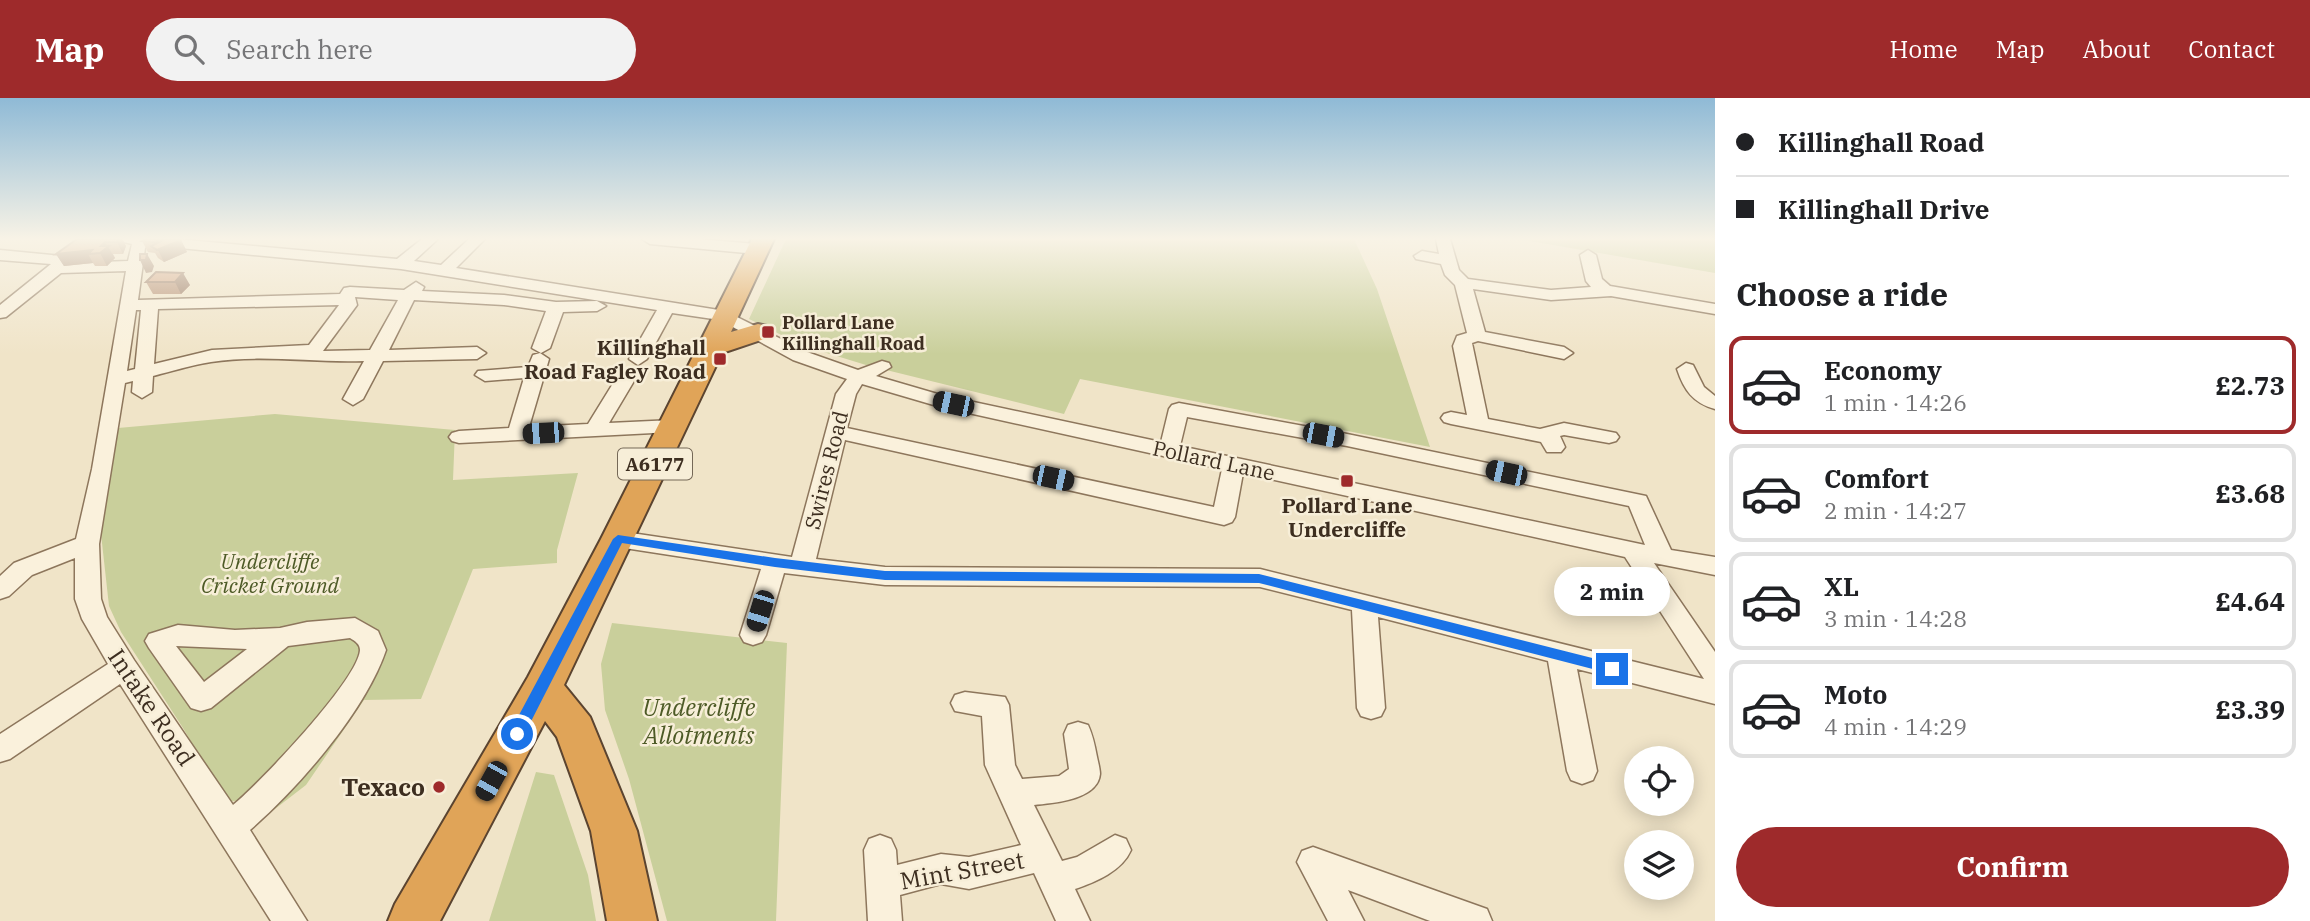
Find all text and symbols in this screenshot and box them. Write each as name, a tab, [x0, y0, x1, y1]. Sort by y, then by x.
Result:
search box	[146, 18, 636, 81]
text: Map	[35, 28, 104, 71]
icon: search	[170, 30, 208, 68]
text: Search here	[226, 32, 373, 66]
text: Home	[1890, 33, 1958, 65]
text: Map	[1996, 33, 2044, 65]
text: About	[2082, 33, 2150, 65]
text: Contact	[2188, 33, 2275, 65]
text: Killinghall Road	[1778, 125, 1985, 159]
text: Killinghall Drive	[1778, 192, 1990, 226]
text: Choose a ride	[1736, 273, 1948, 315]
place label: Pollard Lane Killinghall Road	[782, 311, 925, 355]
marker: Pollard Lane Killinghall Road	[760, 324, 776, 340]
place label: Killinghall Road Fagley Road	[524, 333, 706, 385]
marker: Killinghall Road Fagley Road	[712, 351, 728, 367]
text: Economy	[1824, 353, 1942, 387]
icon: car	[1740, 354, 1803, 417]
text: £2.73	[2215, 368, 2285, 402]
text: 1 min · 14:26	[1824, 387, 1967, 417]
car	[931, 389, 976, 419]
street label: Swires Road	[798, 408, 854, 532]
car	[522, 421, 565, 445]
car	[1301, 421, 1346, 449]
street label: Pollard Lane	[1150, 433, 1278, 487]
road number: A6177	[618, 448, 692, 480]
car	[1484, 458, 1529, 488]
text: Comfort	[1824, 461, 1929, 495]
icon: car	[1740, 462, 1803, 525]
car	[1031, 463, 1076, 493]
marker: Pollard Lane Undercliffe	[1339, 473, 1355, 489]
text: £3.68	[2215, 476, 2285, 510]
place label: Pollard Lane Undercliffe	[1281, 491, 1413, 543]
text: 2 min · 14:27	[1824, 495, 1967, 525]
park label: Undercliffe Cricket Ground	[201, 547, 340, 599]
callout: 2 min	[1554, 568, 1670, 616]
text: XL	[1824, 569, 1859, 603]
icon: car	[1740, 570, 1803, 633]
text: 2 min	[1580, 576, 1644, 606]
text: £4.64	[2215, 584, 2285, 618]
car	[744, 588, 777, 634]
text: 3 min · 14:28	[1824, 603, 1967, 633]
street label: Intake Road	[101, 642, 203, 772]
route end	[1596, 653, 1628, 685]
text: Moto	[1824, 677, 1887, 711]
icon: car	[1740, 678, 1803, 741]
park label: Undercliffe Allotments	[642, 691, 756, 751]
text: £3.39	[2215, 692, 2285, 726]
text: 4 min · 14:29	[1824, 711, 1967, 741]
route start	[501, 718, 533, 750]
map controls	[1624, 746, 1694, 900]
button: locate	[1624, 746, 1694, 816]
car	[472, 758, 511, 804]
place label: Texaco	[341, 771, 425, 803]
marker: Texaco	[431, 779, 447, 795]
button: Confirm	[1736, 827, 2289, 907]
button: layers	[1624, 830, 1694, 900]
street label: Mint Street	[898, 843, 1026, 897]

